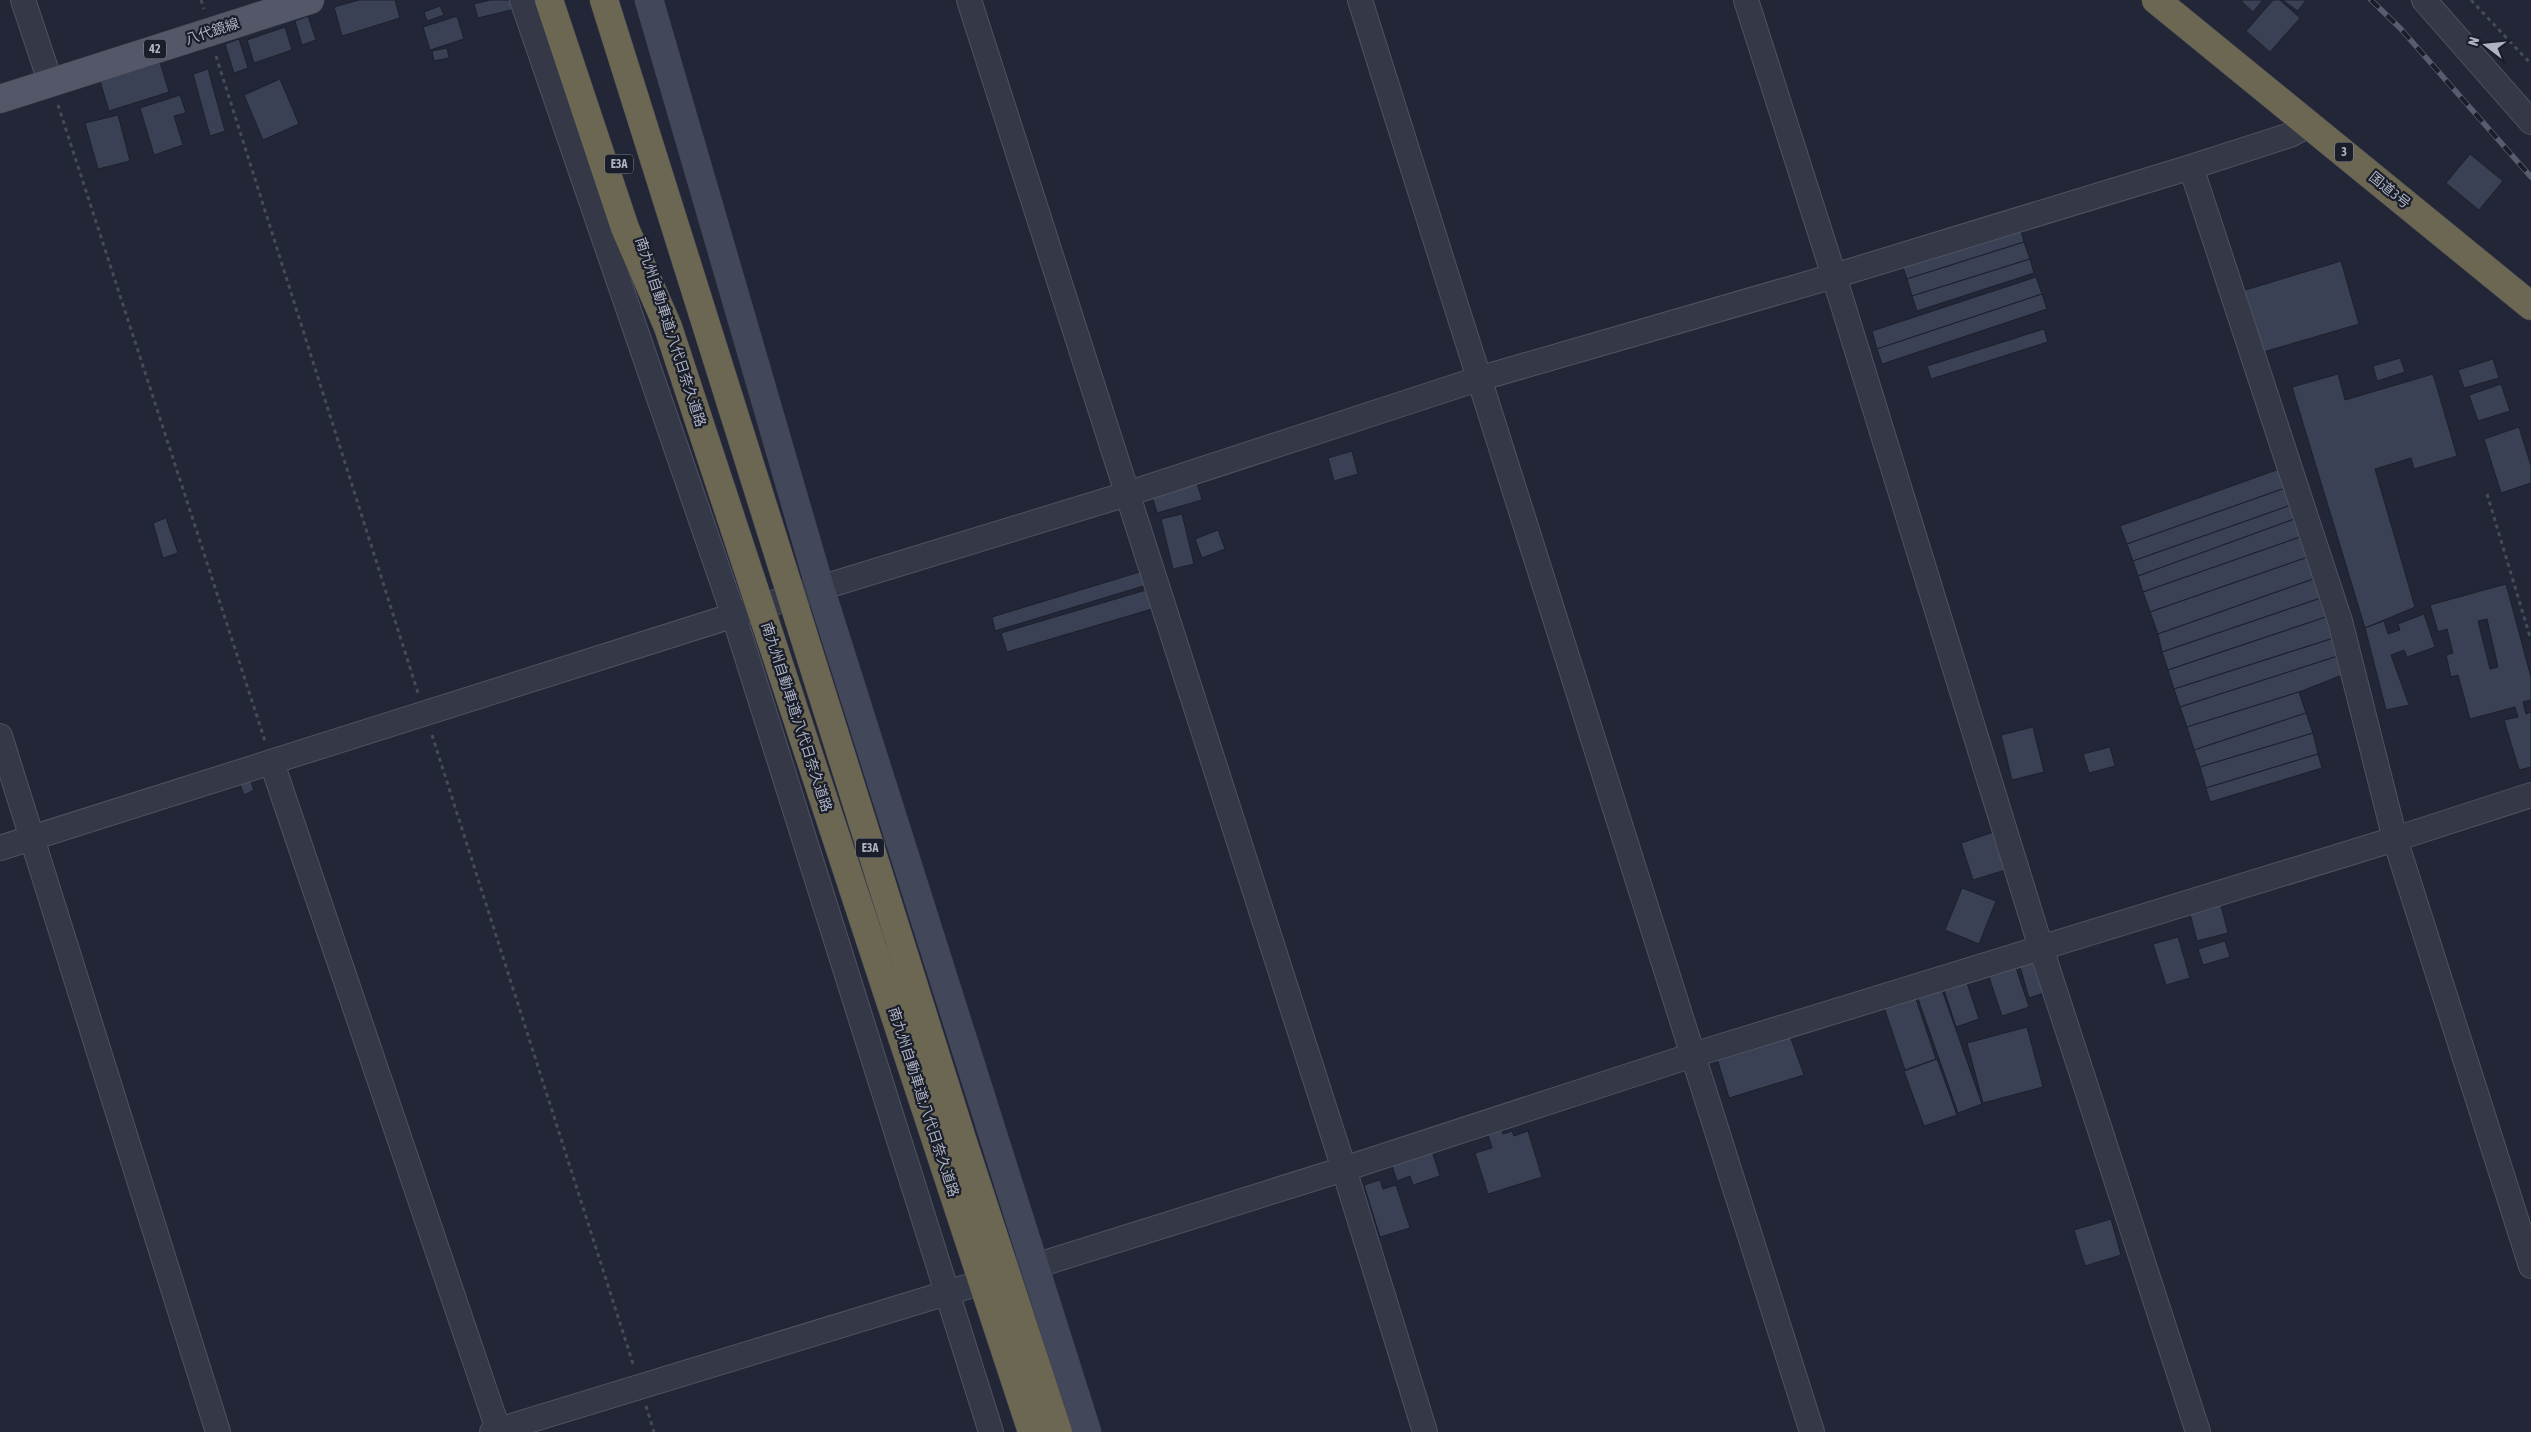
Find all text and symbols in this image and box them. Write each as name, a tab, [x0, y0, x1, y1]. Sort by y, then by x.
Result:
street label: 八代鏡線	[183, 15, 241, 47]
north arrow	[2461, 20, 2511, 70]
text: N	[2465, 35, 2482, 48]
road number: 42	[144, 40, 166, 59]
road number: 3	[2335, 142, 2353, 162]
road number: E3A	[605, 154, 633, 173]
street label: 国道3号	[2366, 168, 2414, 212]
street label: 南九州自動車道;八代日奈久道路	[633, 235, 709, 429]
street label: 南九州自動車道;八代日奈久道路	[759, 620, 835, 814]
road number: E3A	[856, 838, 884, 858]
street label: 南九州自動車道;八代日奈久道路	[886, 1005, 962, 1199]

